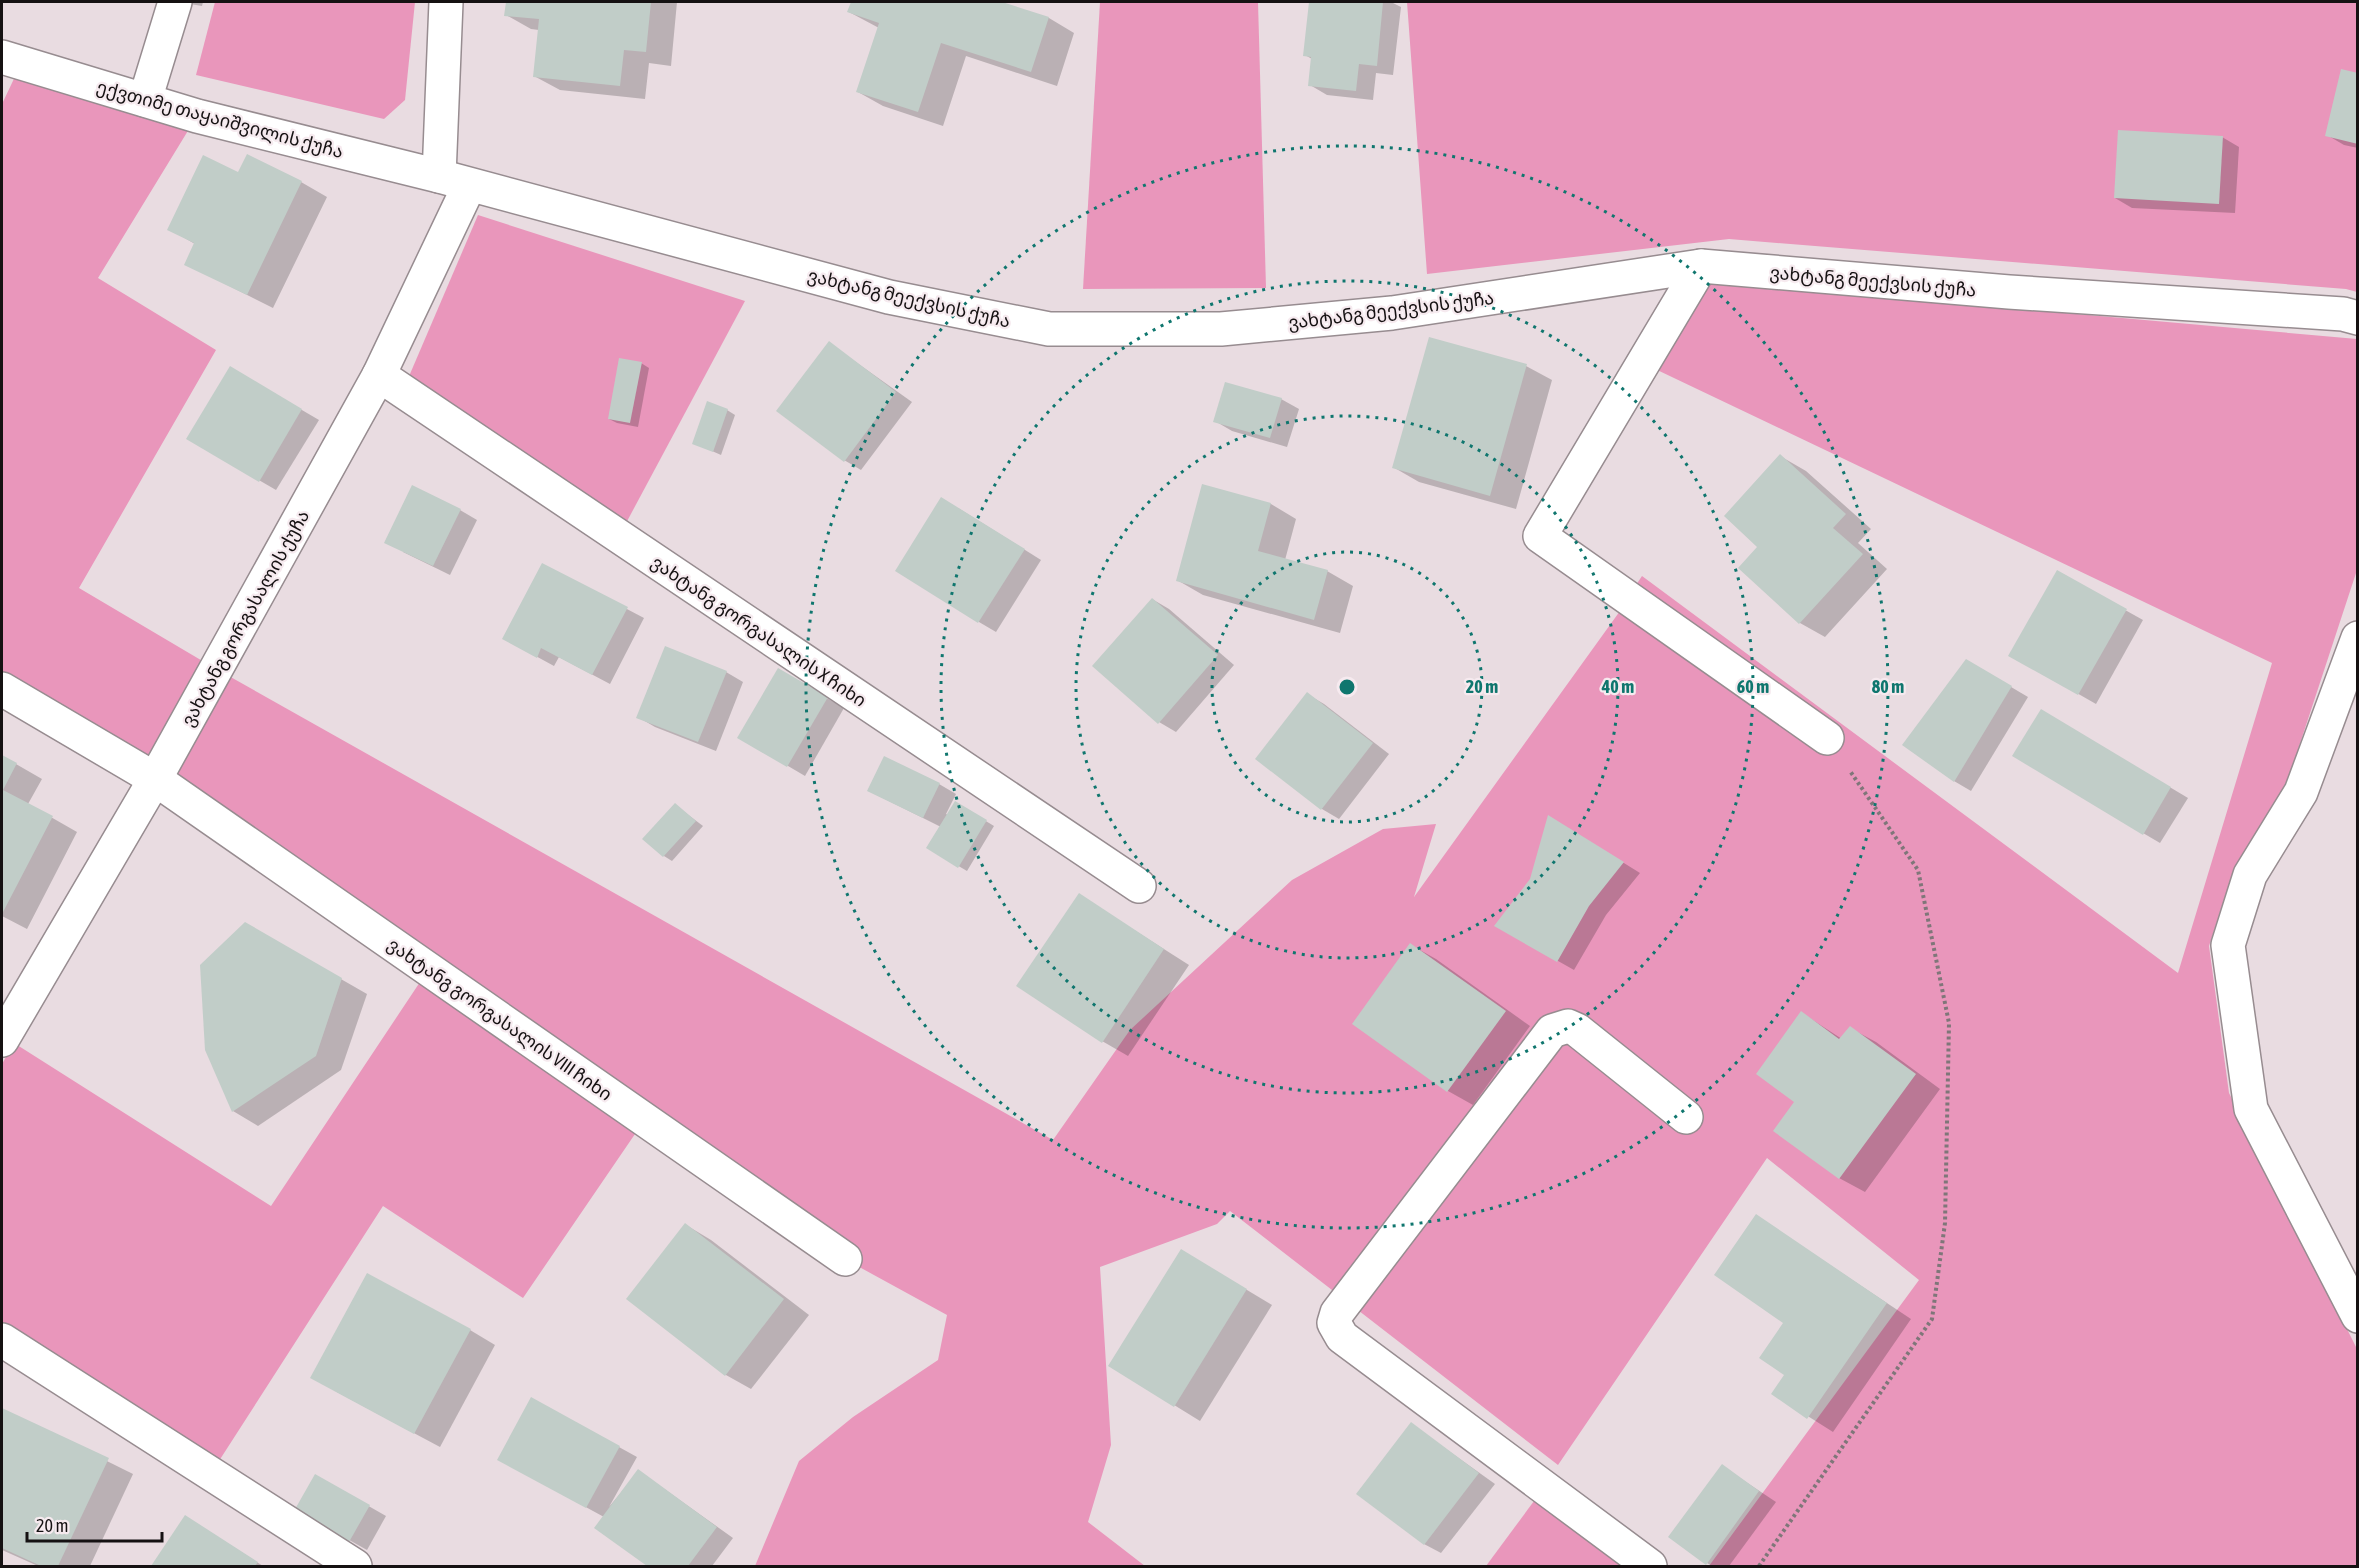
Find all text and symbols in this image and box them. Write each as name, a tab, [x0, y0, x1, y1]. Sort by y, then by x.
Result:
street label: ექვთიმე თაყაიშვილის ქუჩა	[94, 76, 346, 163]
street label: ვახტანგ მეექვსის ქუჩა	[1769, 262, 1977, 301]
street label: ვახტანგ მეექვსის ქუჩა	[805, 264, 1012, 333]
street label: ვახტანგ მეექვსის ქუჩა	[1287, 287, 1495, 334]
street label: ვახტანგ გორგასალის ქუჩა	[177, 506, 314, 730]
street label: ვახტანგ გორგასალის X ჩიხი	[647, 551, 870, 712]
text: 20 m	[1466, 676, 1498, 697]
text: 40 m	[1601, 676, 1634, 697]
text: 60 m	[1737, 676, 1769, 697]
text: 80 m	[1872, 676, 1904, 697]
centre of rings	[1337, 677, 1357, 697]
street label: ვახტანგ გორგასალის VIII ჩიხი	[383, 933, 616, 1106]
scale bar	[27, 1505, 162, 1543]
text: 20 m	[36, 1515, 68, 1536]

